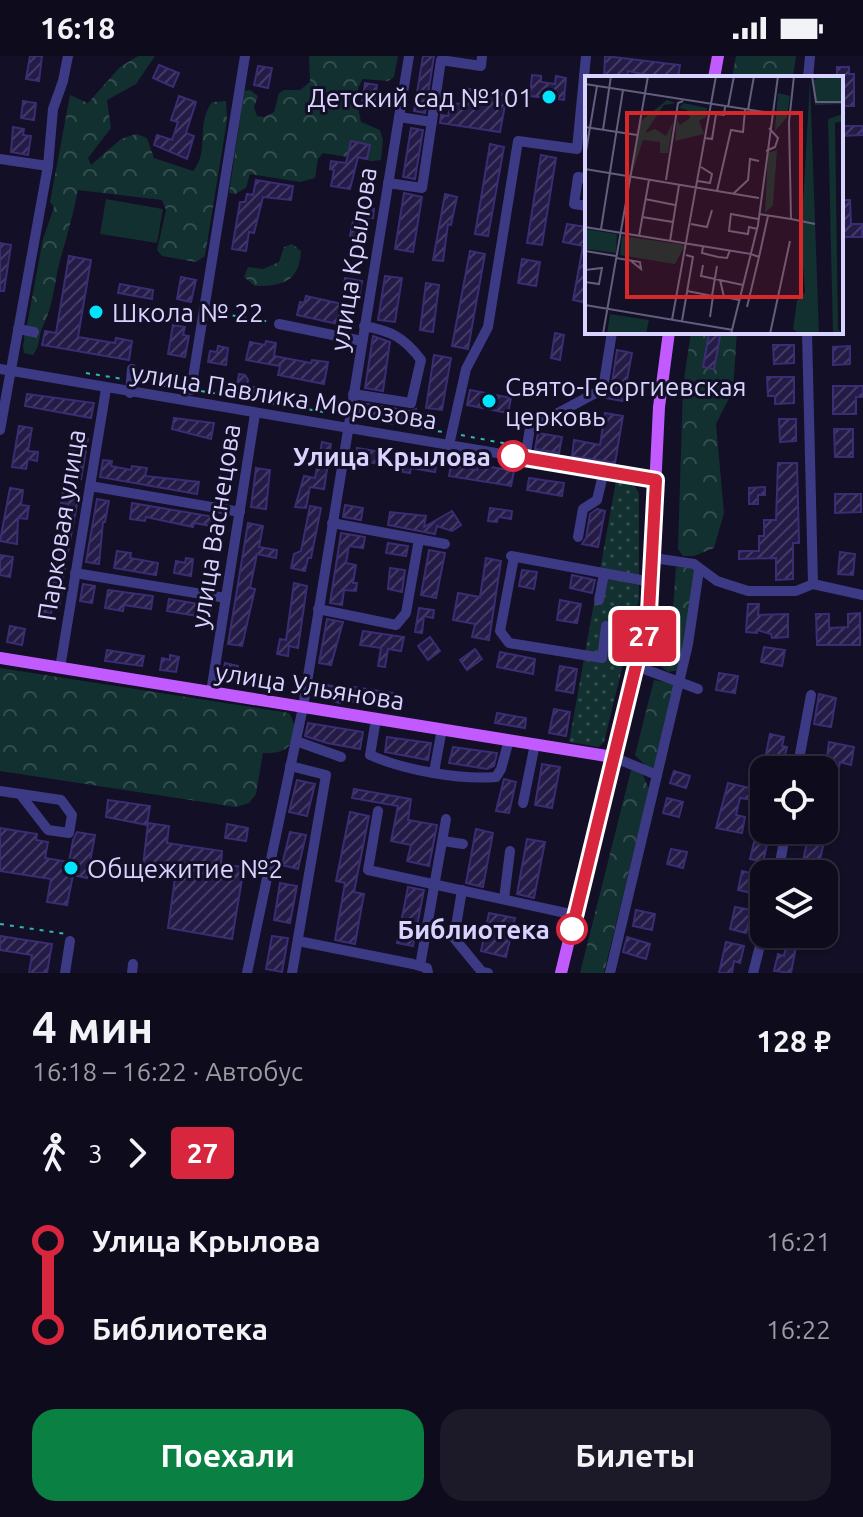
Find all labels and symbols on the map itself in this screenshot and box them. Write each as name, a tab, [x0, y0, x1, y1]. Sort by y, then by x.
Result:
inset map	[585, 76, 843, 334]
place label: Детский сад №101	[308, 83, 533, 112]
marker: Детский сад №101	[540, 88, 558, 106]
street label: улица Крылова	[324, 165, 382, 353]
place label: Школа № 22	[112, 298, 264, 327]
marker: Школа № 22	[87, 303, 105, 321]
street label: улица Павлика Морозова	[129, 357, 439, 435]
place label: Свято-Георгиевская церковь	[505, 372, 747, 431]
marker: Свято-Георгиевская церковь	[480, 392, 498, 410]
street label: улица Васнецова	[185, 422, 245, 630]
street label: Парковая улица	[32, 427, 90, 623]
marker: Улица Крылова	[498, 441, 528, 471]
place label: Улица Крылова	[293, 442, 491, 471]
line badge: 27	[608, 610, 680, 662]
street label: улица Ульянова	[213, 657, 407, 715]
place label: Общежитие №2	[87, 854, 283, 883]
marker: Общежитие №2	[62, 859, 80, 877]
marker: Библиотека	[557, 914, 587, 944]
place label: Библиотека	[397, 915, 550, 944]

